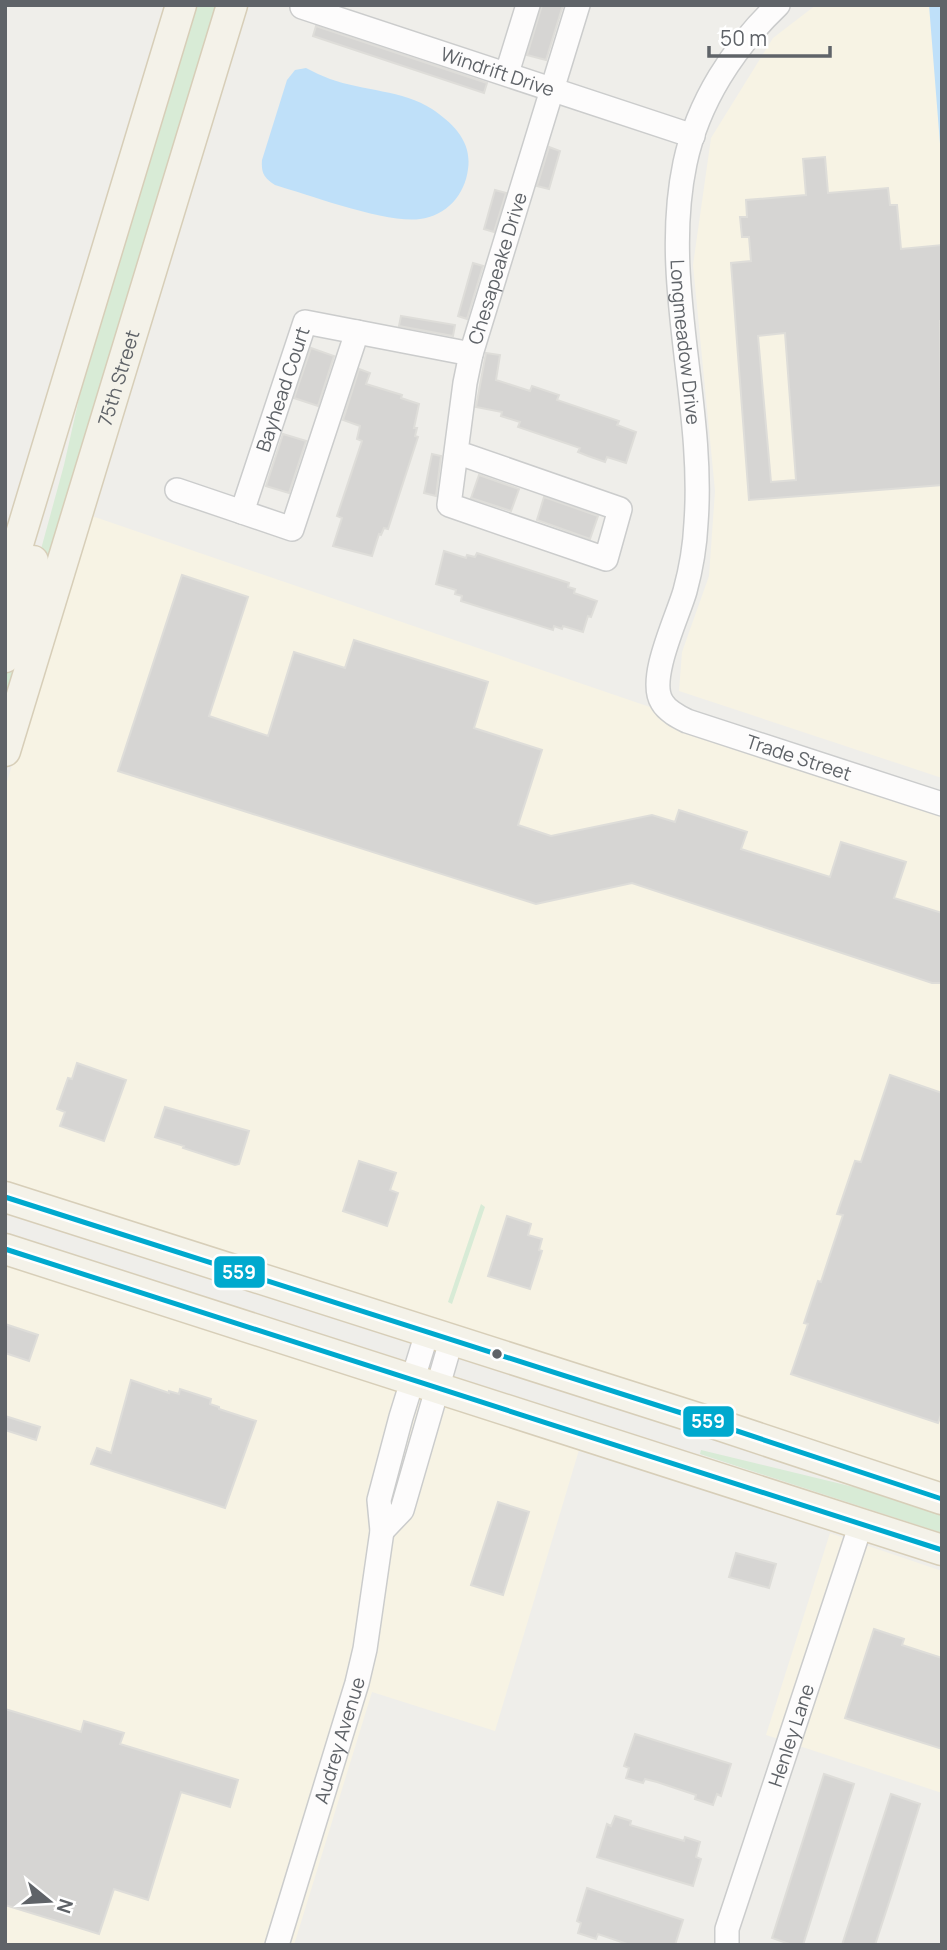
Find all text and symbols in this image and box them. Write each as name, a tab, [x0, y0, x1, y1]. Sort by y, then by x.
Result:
scale bar	[709, 14, 830, 58]
text: 50 m	[720, 24, 767, 52]
street label: Windrift Drive	[437, 41, 558, 102]
street label: Chesapeake Drive	[462, 189, 533, 347]
street label: Longmeadow Drive	[665, 259, 707, 426]
street label: Bayhead Court	[250, 323, 316, 455]
street label: 75th Street	[92, 327, 145, 429]
street label: Trade Street	[743, 728, 855, 787]
line badge: 559	[213, 1255, 266, 1289]
text: 559	[222, 1259, 256, 1285]
unlabelled marker	[490, 1347, 504, 1361]
line badge: 559	[682, 1405, 735, 1438]
text: 559	[691, 1408, 725, 1434]
street label: Audrey Avenue	[308, 1675, 371, 1807]
street label: Henley Lane	[762, 1680, 820, 1790]
north arrow	[14, 1866, 84, 1936]
text: N	[51, 1896, 80, 1917]

